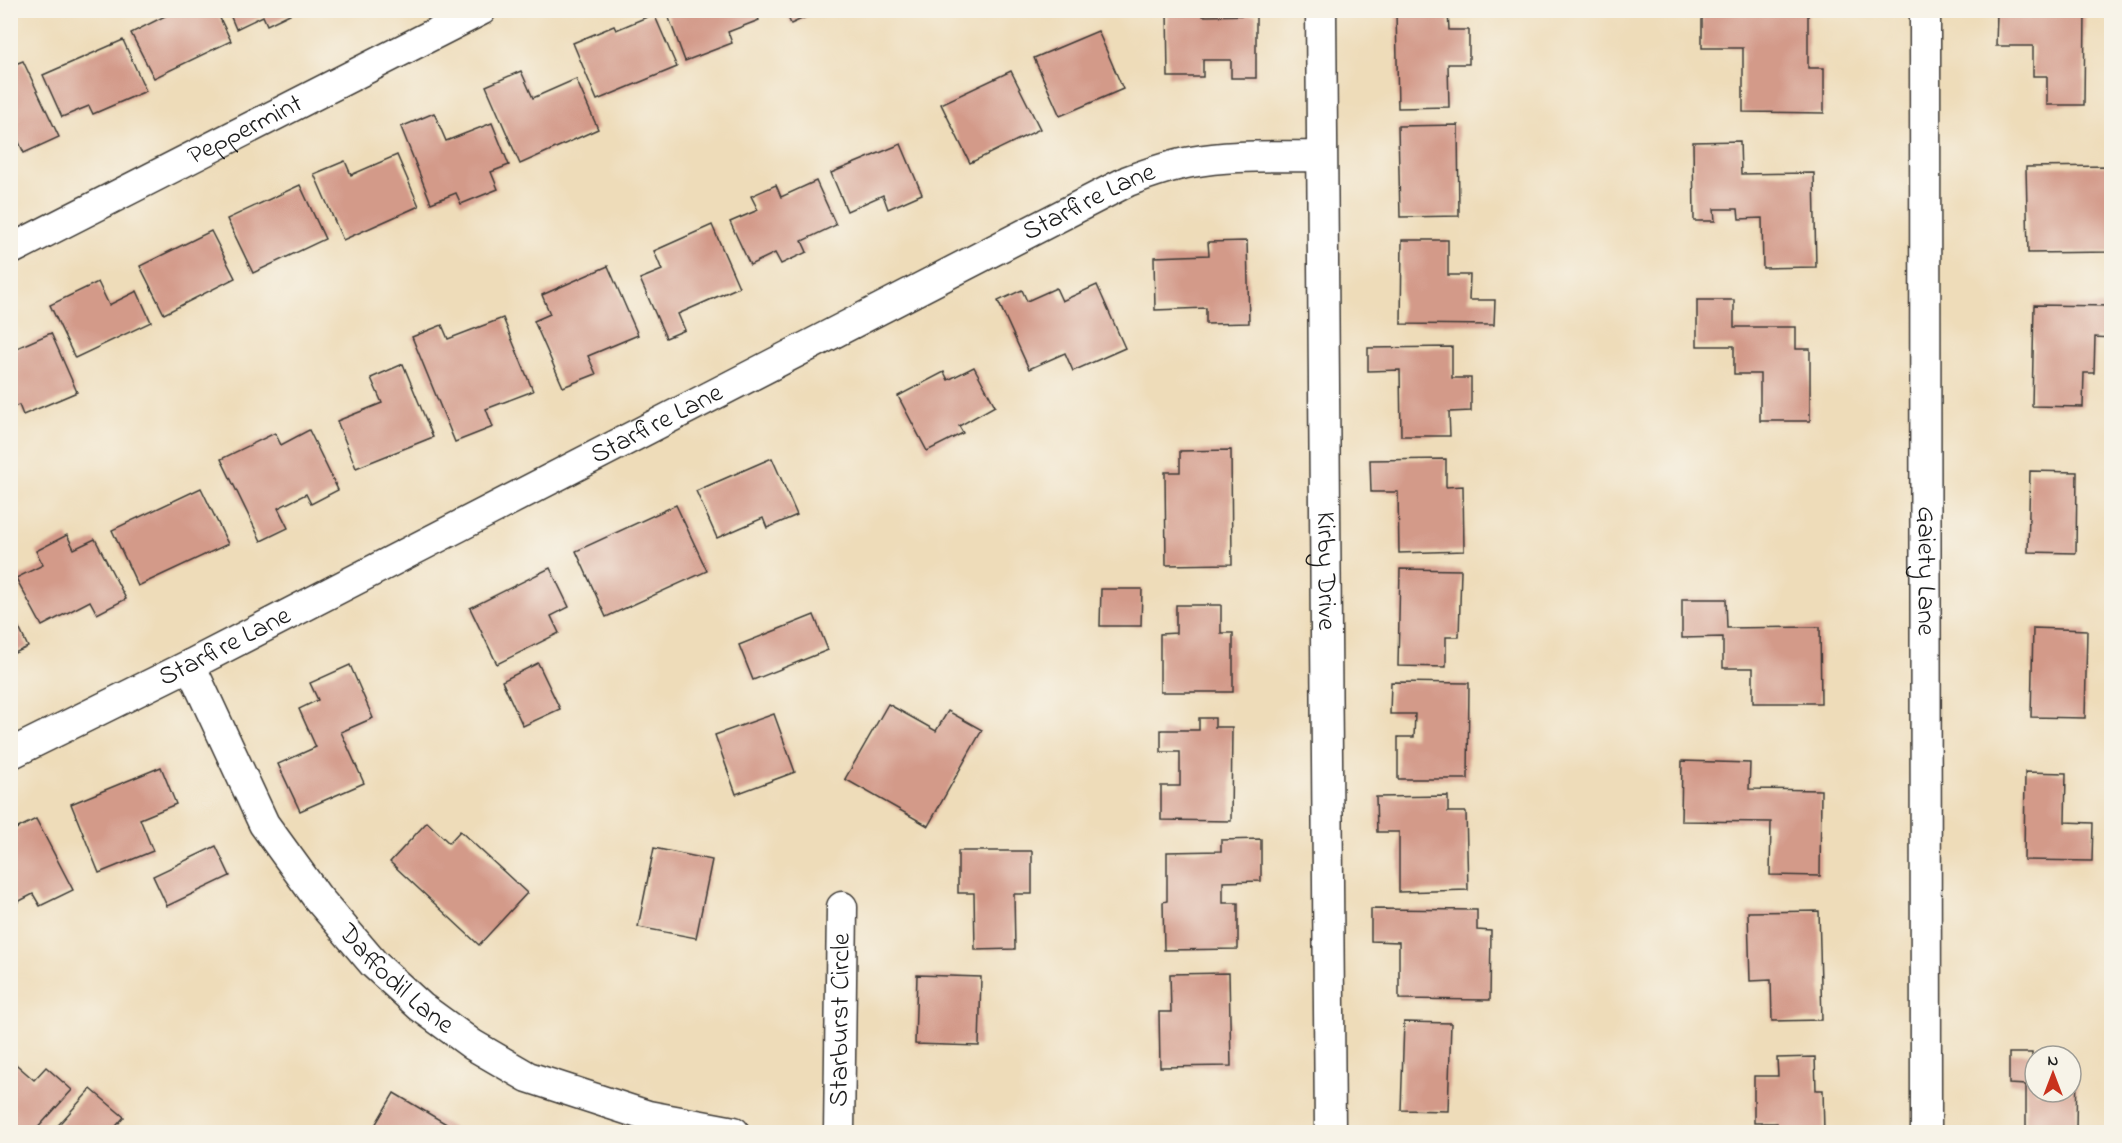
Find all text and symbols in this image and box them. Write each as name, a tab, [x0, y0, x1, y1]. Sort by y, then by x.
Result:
street label: Peppermint	[181, 85, 309, 176]
street label: Starfire Lane	[1016, 153, 1161, 252]
street label: Starfire Lane	[584, 373, 730, 475]
street label: Gaiety Lane	[1906, 506, 1945, 637]
street label: Kirby Drive	[1306, 511, 1345, 631]
street label: Starfire Lane	[152, 596, 299, 697]
street label: Daffodil Lane	[328, 915, 463, 1045]
street label: Starburst Circle	[820, 932, 861, 1107]
north arrow	[2023, 1044, 2083, 1104]
text: N	[2048, 1049, 2059, 1073]

